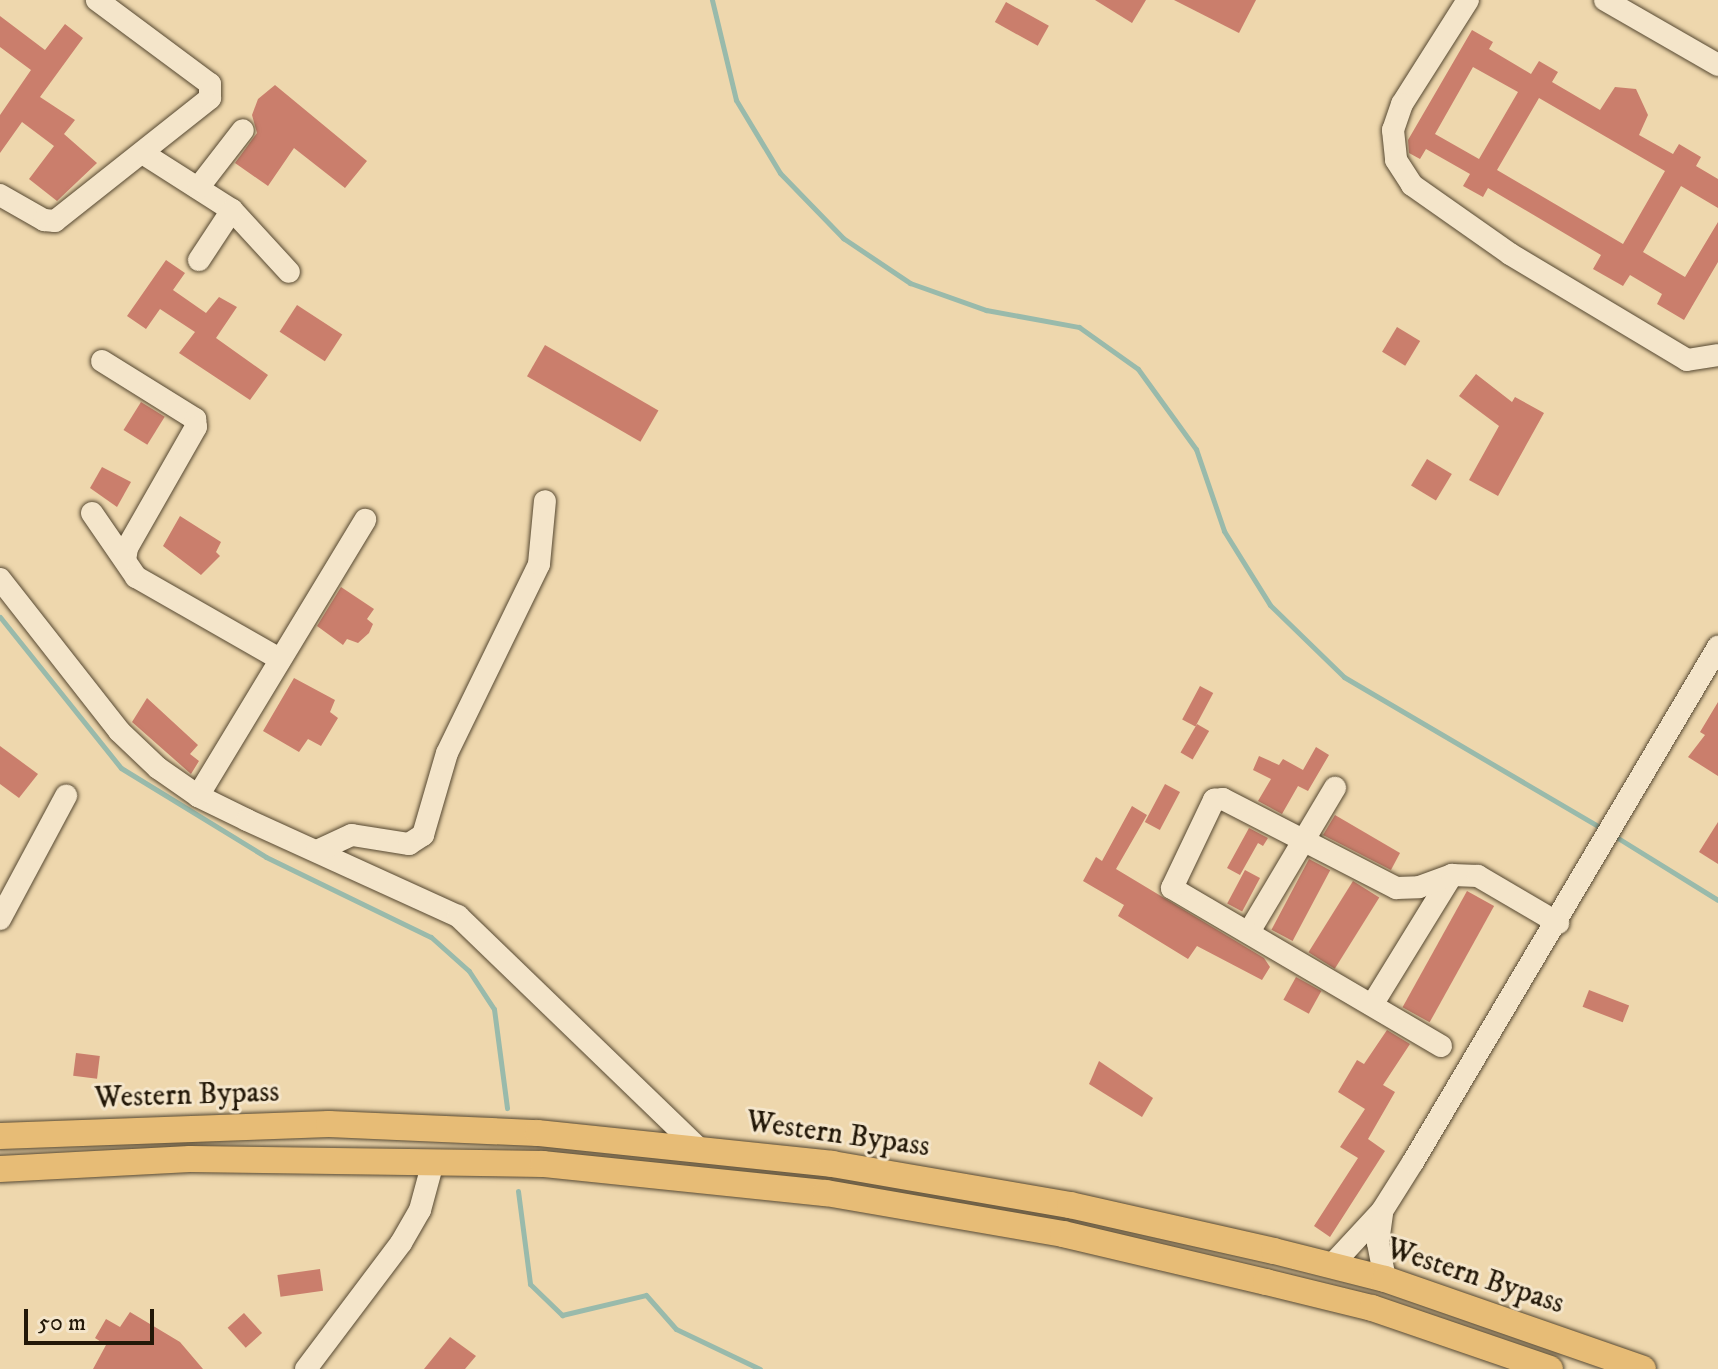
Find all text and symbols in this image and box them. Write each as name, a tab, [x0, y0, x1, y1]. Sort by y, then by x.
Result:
street label: Western Bypass	[94, 1075, 280, 1117]
street label: Western Bypass	[744, 1104, 932, 1166]
street label: Western Bypass	[1382, 1231, 1568, 1323]
scale bar	[28, 1293, 158, 1343]
text: 50 m	[38, 1308, 86, 1338]

